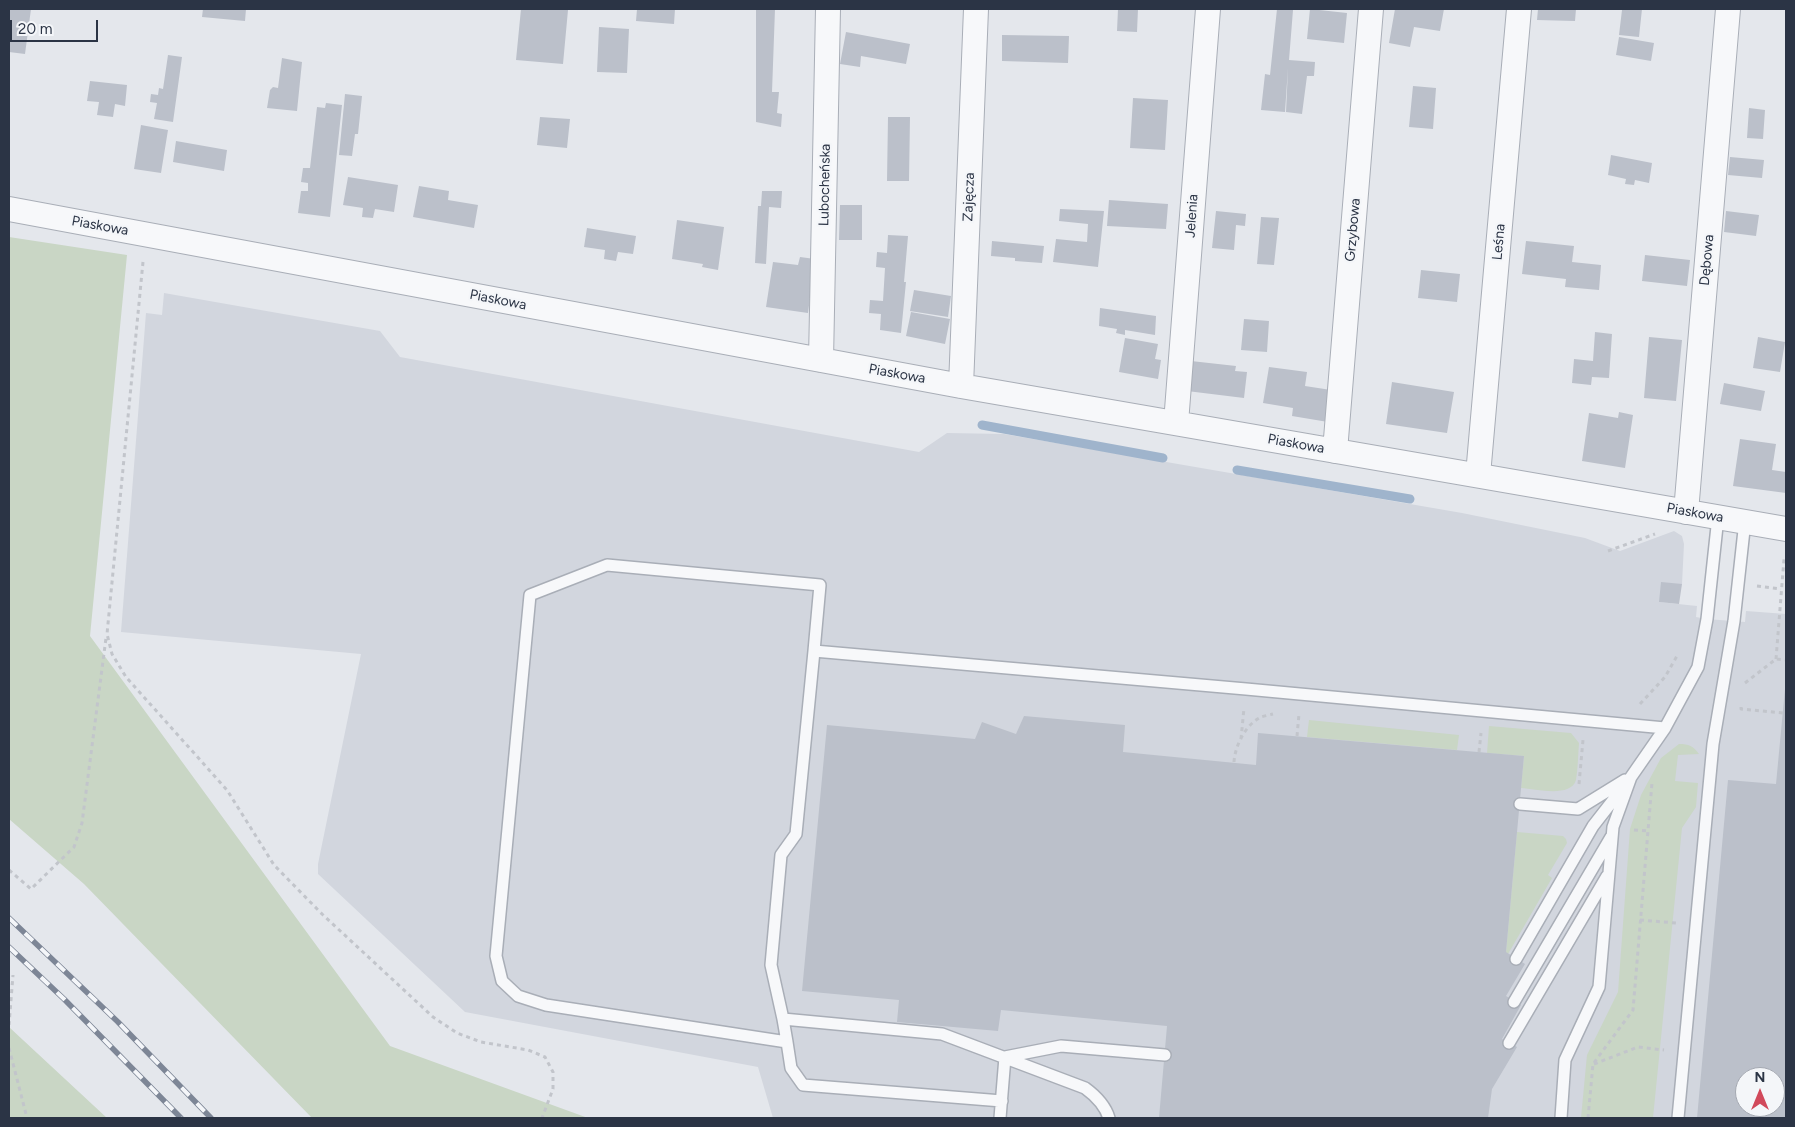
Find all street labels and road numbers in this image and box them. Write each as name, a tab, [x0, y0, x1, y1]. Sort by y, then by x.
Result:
street label: Lubocheńska	[816, 144, 834, 226]
street label: Zajęcza	[960, 172, 978, 222]
street label: Jelenia	[1182, 194, 1202, 238]
street label: Grzybowa	[1342, 198, 1364, 262]
street label: Piaskowa	[70, 213, 130, 239]
street label: Leśna	[1489, 223, 1509, 261]
street label: Dębowa	[1696, 234, 1718, 286]
street label: Piaskowa	[468, 286, 528, 314]
street label: Piaskowa	[867, 361, 927, 387]
street label: Piaskowa	[1266, 431, 1326, 457]
street label: Piaskowa	[1665, 500, 1725, 526]

